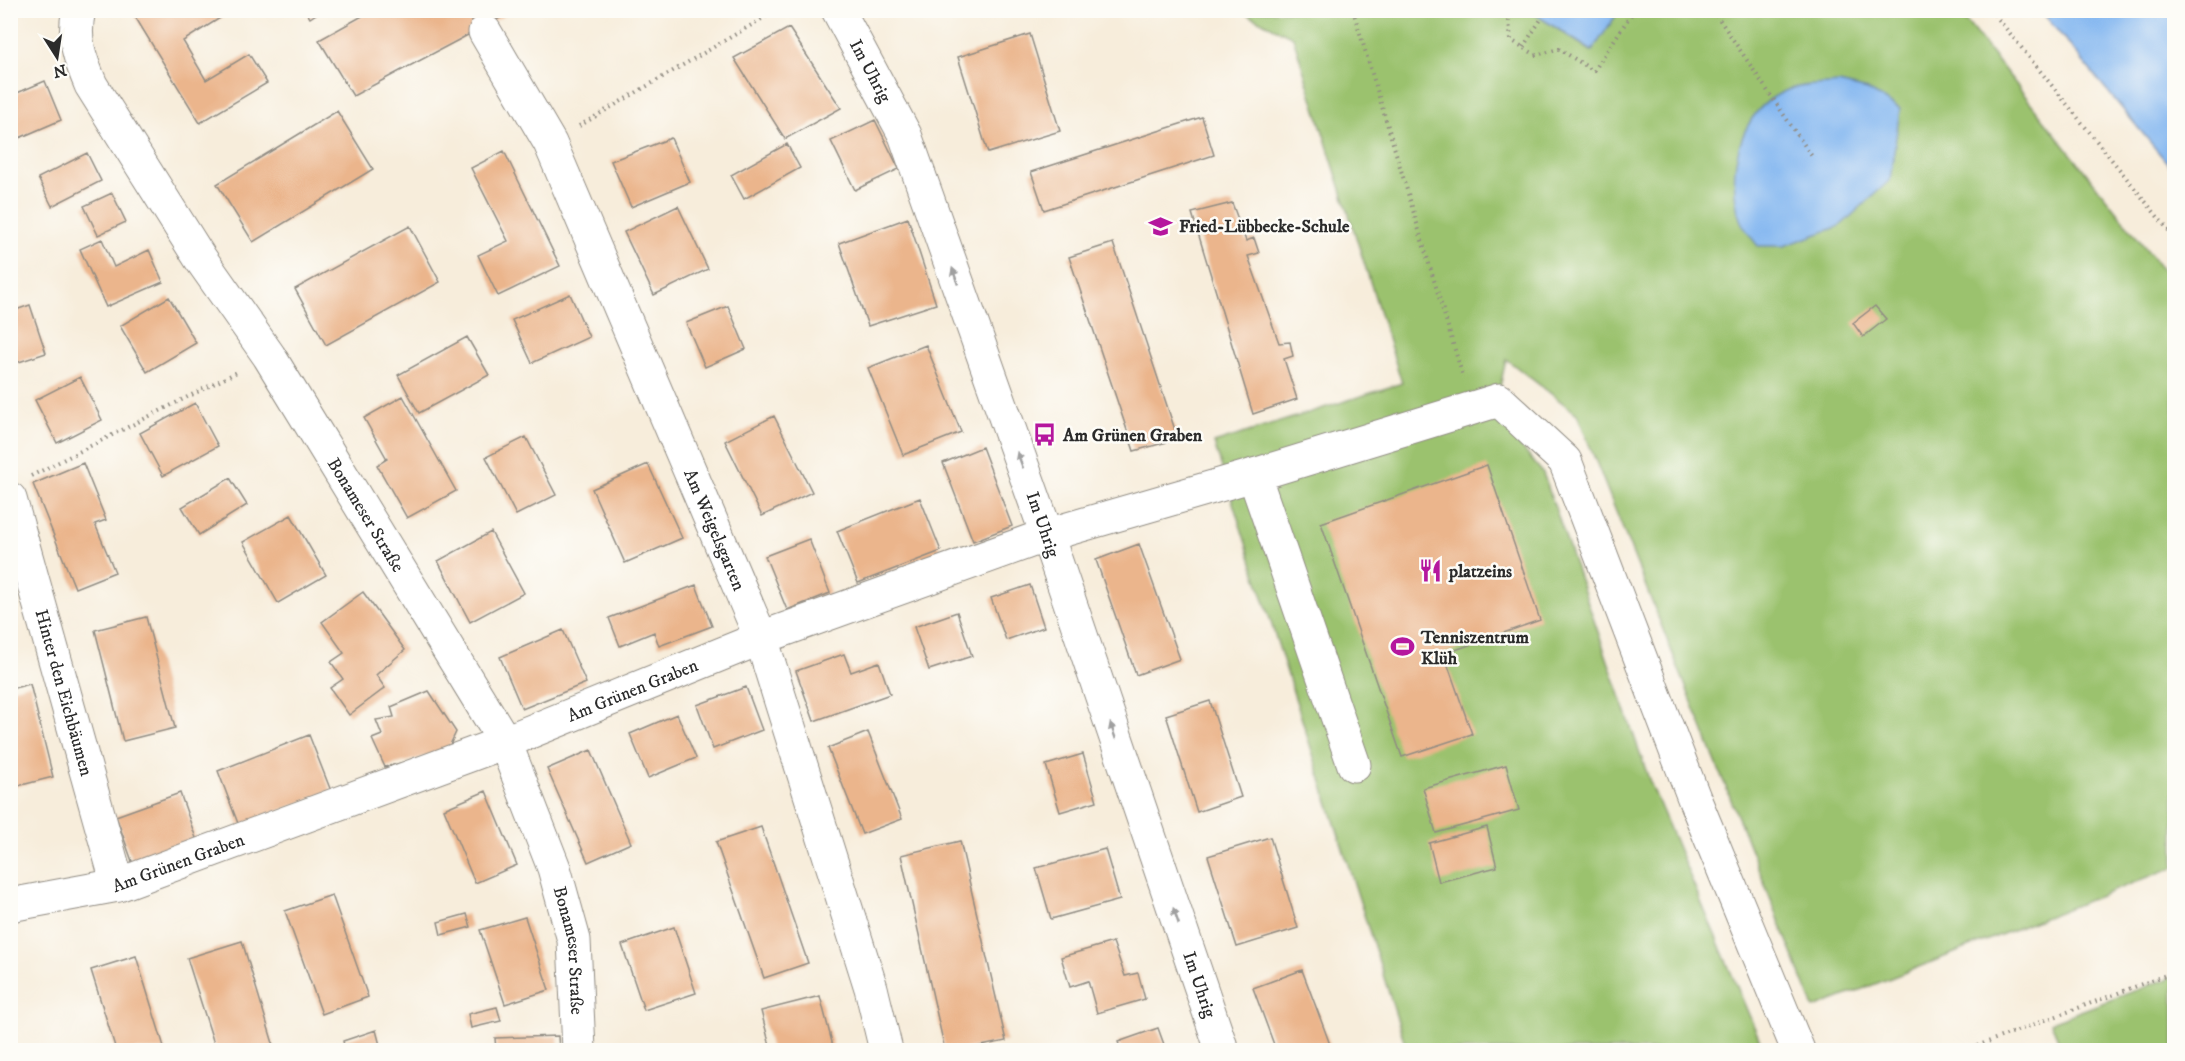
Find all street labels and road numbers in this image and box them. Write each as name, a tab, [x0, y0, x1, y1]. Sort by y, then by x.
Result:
street label: Im Uhrig	[844, 36, 896, 107]
street label: Bonameser Straße	[322, 454, 409, 577]
street label: Am Weigelsgarten	[678, 466, 750, 595]
street label: Im Uhrig	[1020, 489, 1064, 561]
street label: Hinter den Eichbäumen	[29, 607, 97, 779]
street label: Am Grünen Graben	[564, 655, 702, 728]
street label: Am Grünen Graben	[109, 829, 248, 898]
street label: Bonameser Straße	[548, 884, 587, 1015]
street label: Im Uhrig	[1177, 949, 1220, 1021]

